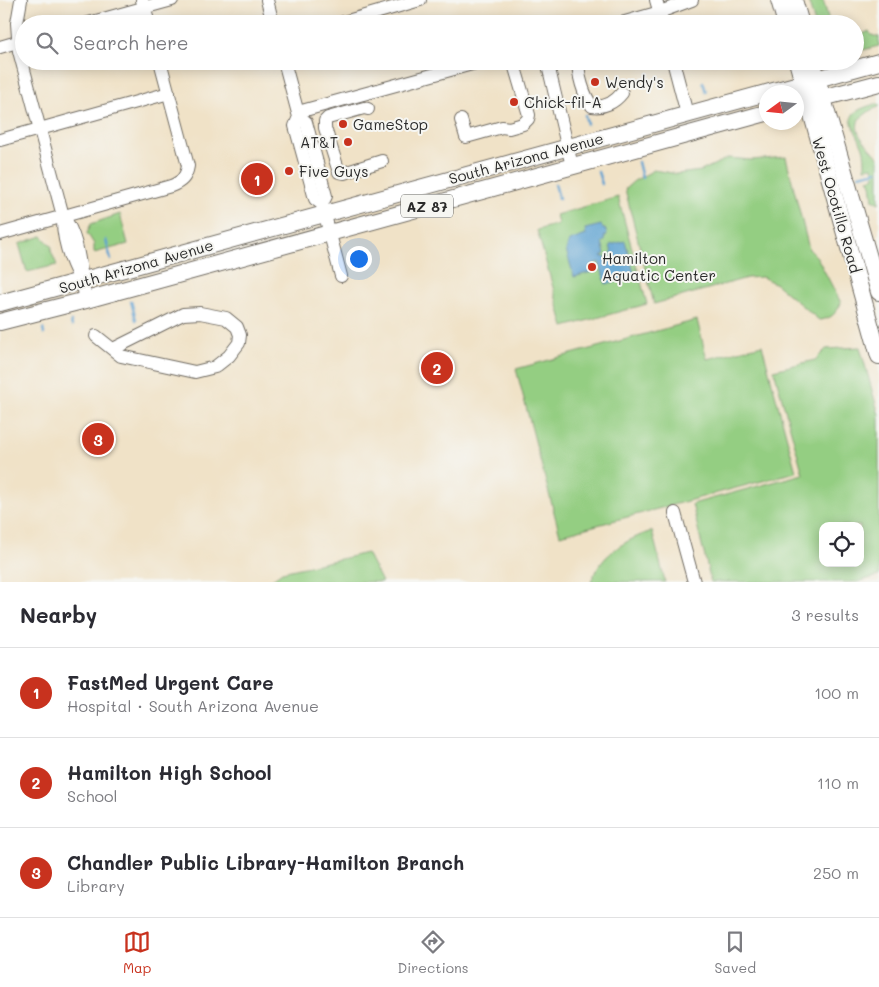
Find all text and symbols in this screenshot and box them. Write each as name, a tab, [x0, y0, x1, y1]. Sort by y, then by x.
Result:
search box	[15, 15, 864, 70]
icon: search	[33, 29, 61, 57]
text: Search here	[73, 30, 189, 55]
place label: Wendy's	[605, 72, 664, 92]
marker: Wendy's	[589, 76, 601, 88]
north arrow	[759, 85, 804, 130]
place label: Chick-fil-A	[524, 92, 602, 112]
marker: Chick-fil-A	[508, 96, 520, 108]
place label: GameStop	[353, 114, 428, 134]
marker: GameStop	[337, 118, 349, 130]
street label: South Arizona Avenue	[446, 128, 606, 188]
place label: AT&T	[300, 132, 338, 152]
street label: West Ocotillo Road	[808, 135, 866, 275]
marker: AT&T	[342, 136, 354, 148]
pin: 1	[241, 160, 273, 198]
place label: Five Guys	[299, 161, 368, 181]
marker: Five Guys	[283, 165, 295, 177]
road number: AZ 87	[401, 195, 453, 218]
street label: South Arizona Avenue	[57, 234, 215, 298]
your location	[346, 246, 372, 272]
place label: Hamilton Aquatic Center	[602, 248, 716, 285]
marker: Hamilton Aquatic Center	[586, 261, 598, 273]
pin: 2	[421, 349, 453, 387]
pin: 3	[82, 420, 114, 458]
map controls	[819, 522, 864, 567]
button: locate	[819, 522, 864, 567]
text: Nearby	[20, 601, 97, 628]
text: 3 results	[791, 604, 859, 625]
text: FastMed Urgent Care	[67, 670, 274, 695]
text: 1	[32, 682, 40, 703]
text: 100 m	[814, 682, 859, 703]
text: Hospital · South Arizona Avenue	[67, 695, 319, 716]
text: Hamilton High School	[67, 760, 272, 785]
text: 2	[32, 772, 40, 793]
text: 110 m	[817, 772, 859, 793]
text: School	[67, 785, 117, 806]
text: Chandler Public Library-Hamilton Branch	[67, 850, 464, 875]
text: 3	[31, 862, 41, 883]
text: 250 m	[813, 862, 859, 883]
text: Library	[67, 875, 125, 896]
tab: Map	[123, 928, 151, 977]
tab: Directions	[397, 928, 469, 977]
tab: Saved	[714, 928, 756, 977]

